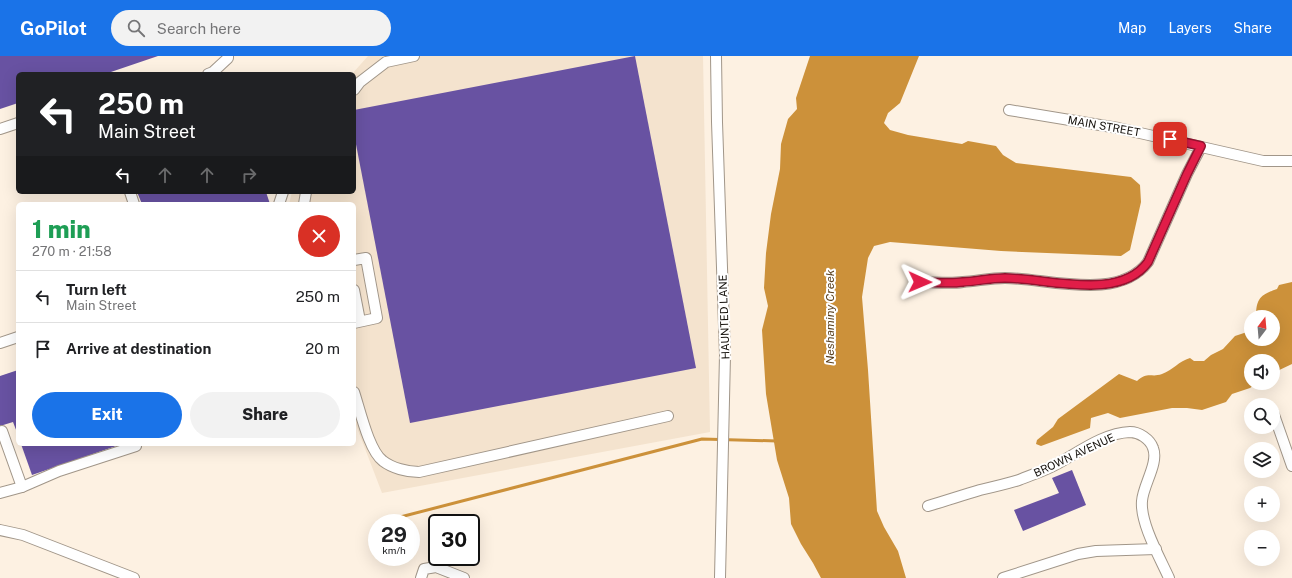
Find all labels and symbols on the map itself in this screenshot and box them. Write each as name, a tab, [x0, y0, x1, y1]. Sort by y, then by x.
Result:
street label: MAIN STREET	[1067, 114, 1142, 138]
pin	[1153, 122, 1187, 156]
position arrow	[899, 261, 941, 303]
water label: Neshaminy Creek	[823, 269, 837, 364]
street label: HAUNTED LANE	[717, 274, 731, 360]
north arrow	[1244, 310, 1280, 346]
street label: BROWN AVENUE	[1032, 431, 1116, 479]
speed limit sign: 30	[428, 514, 480, 566]

